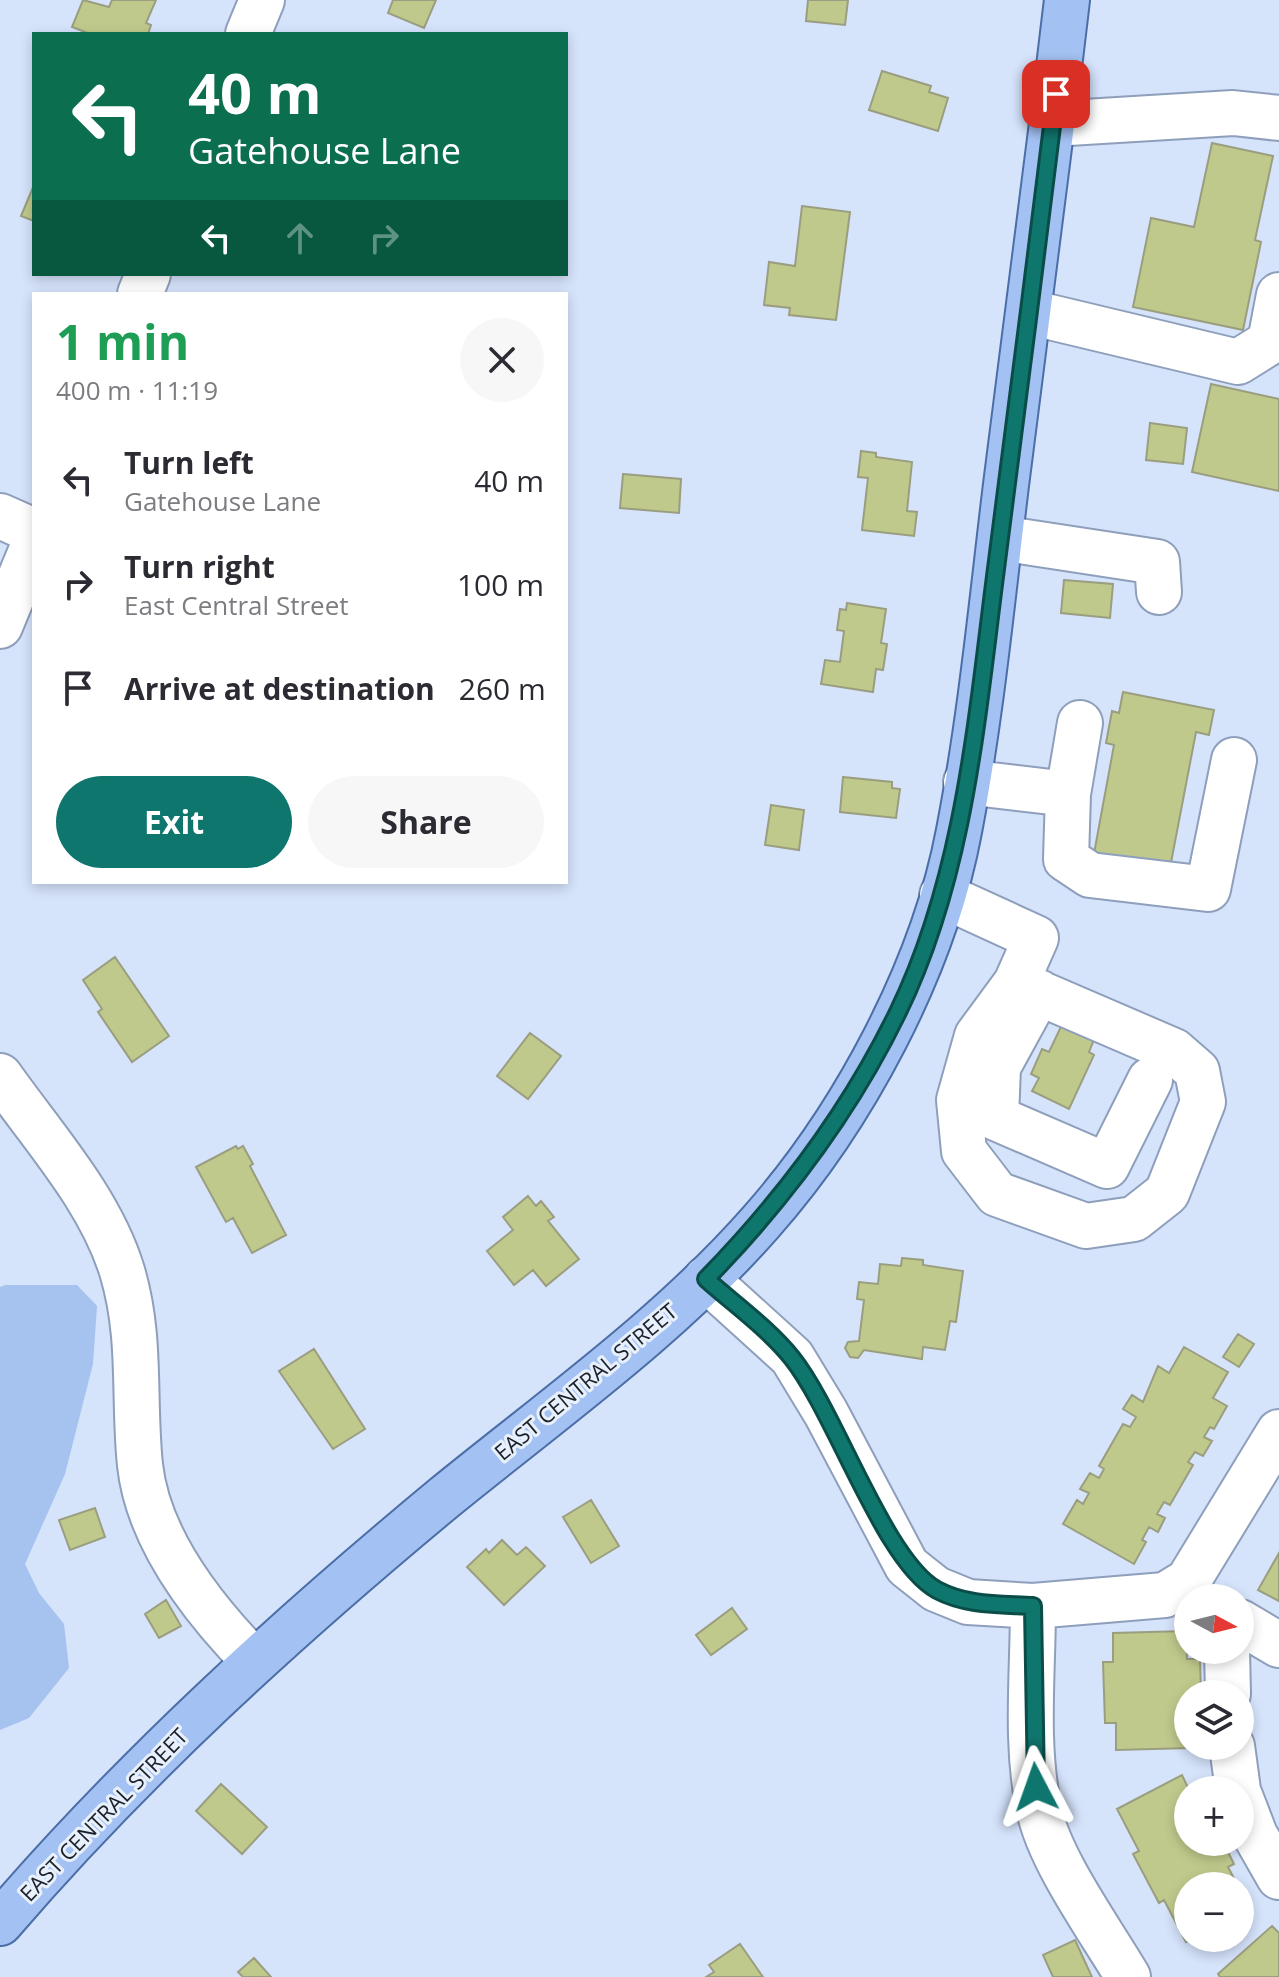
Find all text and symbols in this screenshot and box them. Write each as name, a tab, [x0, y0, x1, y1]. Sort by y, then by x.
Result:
text: 40 m	[188, 54, 322, 130]
pin	[1022, 60, 1090, 128]
icon: left	[56, 64, 160, 168]
icon: arrive	[1034, 72, 1078, 116]
text: Gatehouse Lane	[188, 126, 461, 175]
icon: left	[194, 216, 238, 260]
icon: ahead	[278, 216, 322, 260]
icon: right	[362, 216, 406, 260]
text: 1 min	[56, 309, 189, 374]
button: close	[460, 318, 544, 402]
text: 400 m · 11:19	[56, 372, 218, 408]
text: Turn left	[124, 442, 254, 483]
icon: left	[56, 458, 100, 502]
text: 40 m	[474, 460, 544, 501]
text: Gatehouse Lane	[124, 483, 321, 519]
text: Turn right	[124, 546, 275, 587]
icon: right	[56, 562, 100, 606]
text: 100 m	[457, 564, 544, 605]
text: East Central Street	[124, 587, 349, 623]
icon: arrive	[56, 666, 100, 710]
text: Arrive at destination	[124, 668, 435, 709]
text: 260 m	[459, 668, 546, 709]
button: Exit	[56, 776, 292, 868]
button: Share	[308, 776, 544, 868]
street label: EAST CENTRAL STREET	[487, 1296, 683, 1466]
north arrow	[1174, 1584, 1254, 1664]
map controls	[1174, 1584, 1254, 1952]
button: layers	[1174, 1680, 1254, 1760]
street label: EAST CENTRAL STREET	[12, 1721, 194, 1907]
position arrow	[994, 1745, 1078, 1829]
button: +	[1174, 1776, 1254, 1856]
button: −	[1174, 1872, 1254, 1952]

